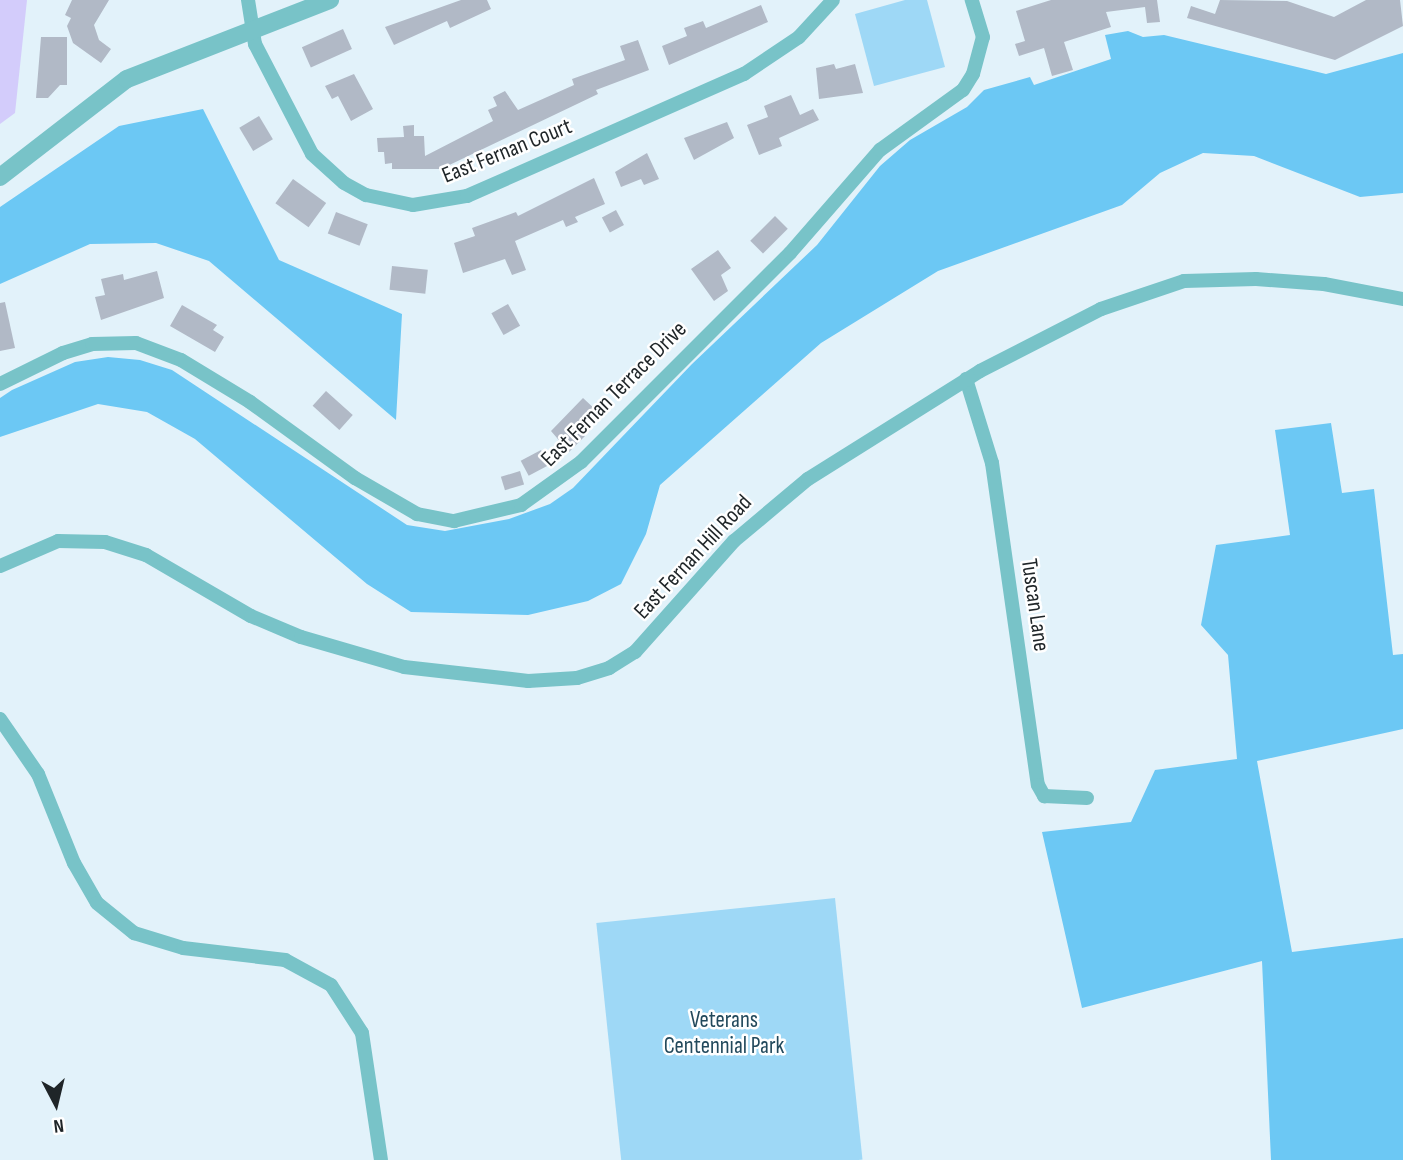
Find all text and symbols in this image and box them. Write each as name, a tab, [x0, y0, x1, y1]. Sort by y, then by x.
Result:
street label: East Fernan Court	[438, 112, 576, 190]
street label: East Fernan Terrace Drive	[536, 316, 692, 472]
street label: East Fernan Hill Road	[628, 489, 758, 625]
street label: Tuscan Lane	[1015, 557, 1055, 653]
park label: Veterans Centennial Park	[664, 1006, 784, 1060]
north arrow	[21, 1069, 91, 1139]
text: N	[52, 1113, 65, 1137]

